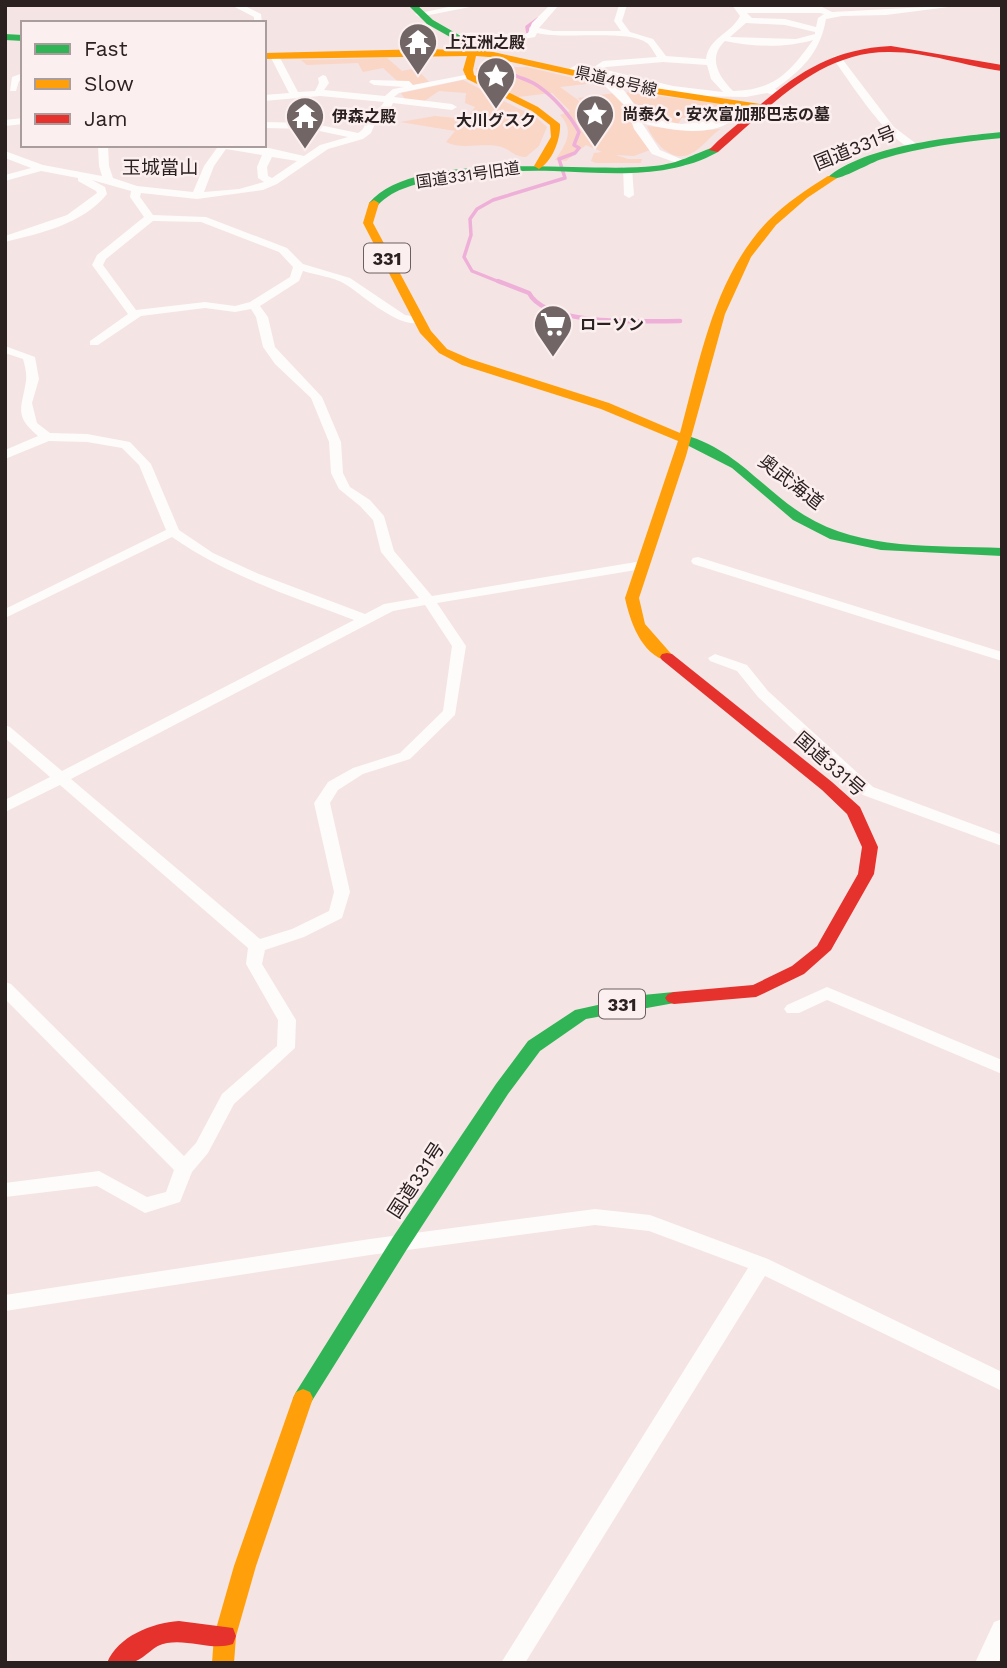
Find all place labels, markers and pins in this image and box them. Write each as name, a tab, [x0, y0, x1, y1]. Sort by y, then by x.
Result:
temple icon: 上江洲之殿	[397, 21, 439, 76]
place label: 上江洲之殿	[445, 33, 525, 52]
place icon: 大川グスク	[475, 55, 517, 110]
place icon: 尚泰久・安次富加那巴志の墓	[574, 93, 616, 148]
temple icon: 伊森之殿	[284, 95, 326, 150]
place label: 尚泰久・安次富加那巴志の墓	[622, 105, 830, 124]
place label: 伊森之殿	[331, 107, 396, 126]
place label: 大川グスク	[456, 111, 536, 130]
supermarket icon: ローソン	[532, 303, 574, 358]
place label: ローソン	[580, 315, 644, 334]

